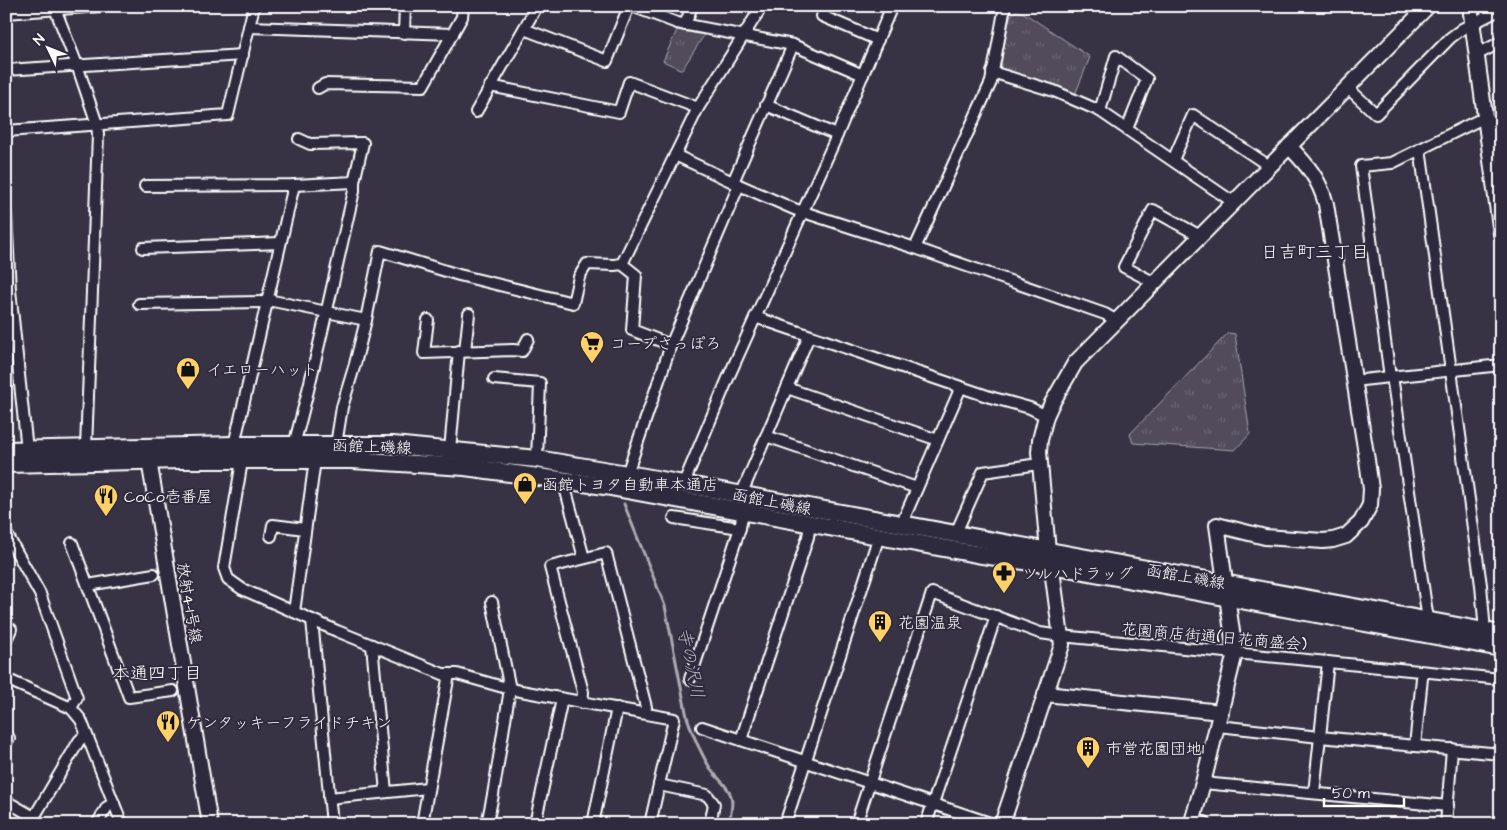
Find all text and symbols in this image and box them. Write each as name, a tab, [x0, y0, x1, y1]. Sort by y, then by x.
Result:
north arrow	[22, 22, 72, 72]
text: N	[29, 30, 50, 50]
district label: 日吉町三丁目	[1261, 240, 1369, 265]
supermarket icon: コープさっぽろ	[579, 330, 605, 364]
place label: コープさっぽろ	[610, 333, 721, 355]
shop icon: イエローハット	[175, 356, 201, 390]
place label: イエローハット	[206, 359, 318, 381]
street label: 函館上磯線	[332, 435, 412, 459]
shop icon: 函館トヨタ自動車本通店	[512, 471, 538, 505]
place label: 函館トヨタ自動車本通店	[542, 474, 718, 496]
restaurant icon: CoCo壱番屋	[93, 483, 119, 517]
street label: 函館上磯線	[730, 484, 813, 520]
place label: CoCo壱番屋	[124, 486, 213, 508]
street label: 函館上磯線	[1145, 559, 1227, 595]
pharmacy icon: ツルハドラッグ	[991, 560, 1017, 594]
street label: 放射4-1号線	[171, 561, 207, 645]
place label: ツルハドラッグ	[1022, 563, 1133, 585]
building icon: 花園温泉	[867, 609, 893, 643]
place label: 花園温泉	[898, 612, 962, 634]
street label: 花園商店街通(日花商盛会)	[1120, 618, 1308, 656]
water label: 寺の沢川	[671, 625, 710, 701]
district label: 本通四丁目	[112, 661, 202, 686]
restaurant icon: ケンタッキーフライドチキン	[155, 709, 181, 743]
place label: ケンタッキーフライドチキン	[186, 712, 392, 734]
building icon: 市営花園団地1	[1075, 735, 1101, 769]
place label: 市営花園団地1	[1106, 738, 1204, 760]
scale bar	[1324, 775, 1404, 807]
text: 50 m	[1332, 783, 1370, 804]

